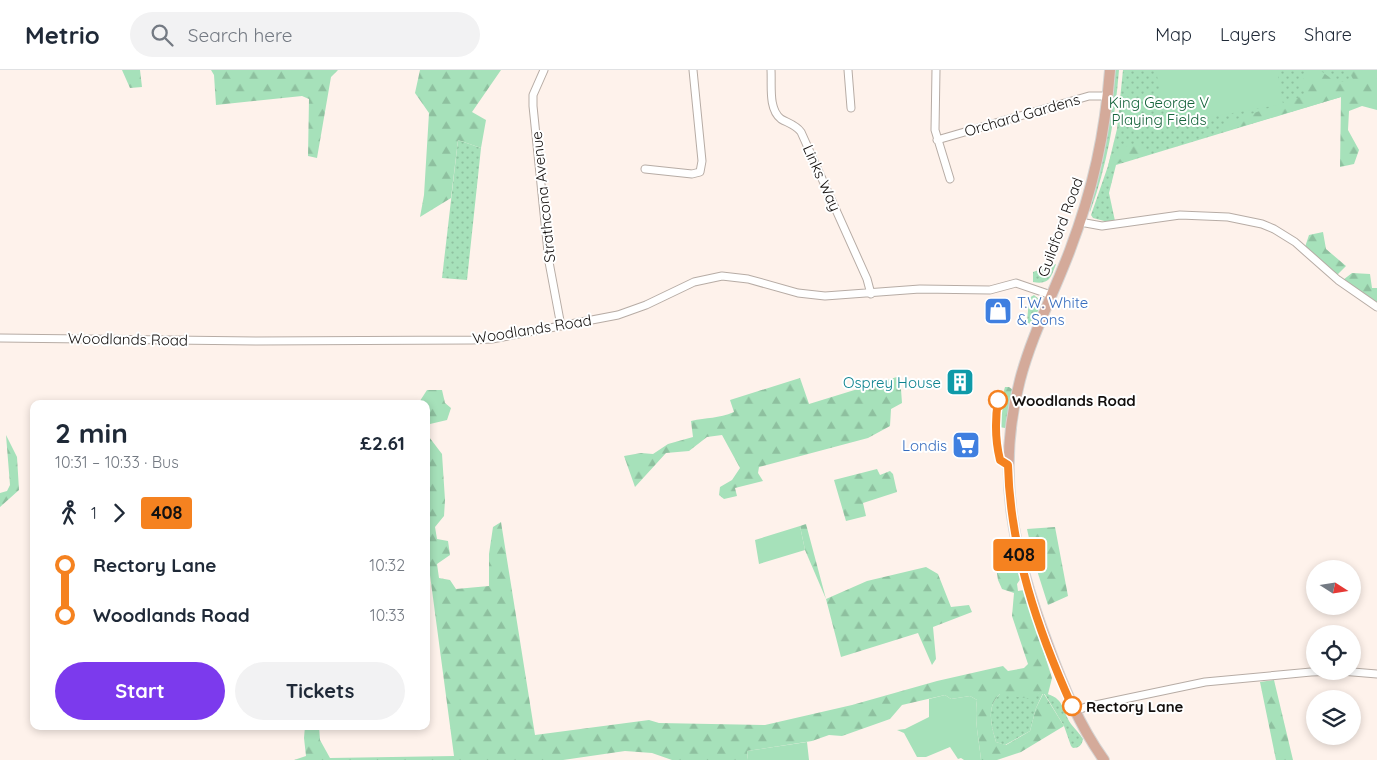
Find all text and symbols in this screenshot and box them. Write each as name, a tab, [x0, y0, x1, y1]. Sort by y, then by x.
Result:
search box	[130, 12, 480, 57]
text: Metrio	[25, 20, 100, 50]
icon: search	[148, 21, 176, 49]
text: Search here	[188, 23, 293, 47]
text: Map	[1155, 23, 1192, 46]
text: Layers	[1220, 23, 1276, 46]
text: Share	[1304, 23, 1352, 46]
street label: Orchard Gardens	[962, 89, 1082, 141]
park label: King George V Playing Fields	[1109, 93, 1209, 129]
street label: Strathcona Avenue	[527, 130, 559, 264]
street label: Links Way	[799, 142, 845, 214]
street label: Guildford Road	[1033, 175, 1087, 279]
place label: T.W. White & Sons	[1017, 293, 1088, 329]
shop icon: T.W. White & Sons	[983, 296, 1013, 326]
street label: Woodlands Road	[471, 310, 593, 348]
street label: Woodlands Road	[68, 328, 188, 350]
building icon: Osprey House	[945, 367, 975, 397]
place label: Osprey House	[843, 373, 941, 392]
marker: Woodlands Road	[988, 390, 1008, 410]
place label: Woodlands Road	[1012, 391, 1136, 410]
text: 2 min	[55, 415, 128, 450]
supermarket icon: Londis	[951, 430, 981, 460]
text: £2.61	[360, 431, 405, 455]
place label: Londis	[902, 436, 947, 455]
text: 10:31 – 10:33 · Bus	[55, 452, 179, 472]
icon: walk	[55, 499, 83, 527]
icon: forward	[105, 499, 133, 527]
text: 408	[151, 501, 182, 524]
text: 1	[91, 503, 97, 523]
line badge: 408	[990, 539, 1048, 571]
text: 408	[1003, 543, 1035, 566]
text: Rectory Lane	[93, 553, 216, 577]
text: 10:32	[369, 555, 405, 575]
north arrow	[1306, 560, 1361, 615]
map controls	[1306, 560, 1361, 745]
text: Woodlands Road	[93, 603, 250, 627]
text: 10:33	[370, 605, 405, 625]
button: locate	[1306, 625, 1361, 680]
button: Start	[55, 662, 225, 720]
button: Tickets	[235, 662, 405, 720]
button: layers	[1306, 690, 1361, 745]
marker: Rectory Lane	[1062, 696, 1082, 716]
place label: Rectory Lane	[1086, 697, 1184, 716]

